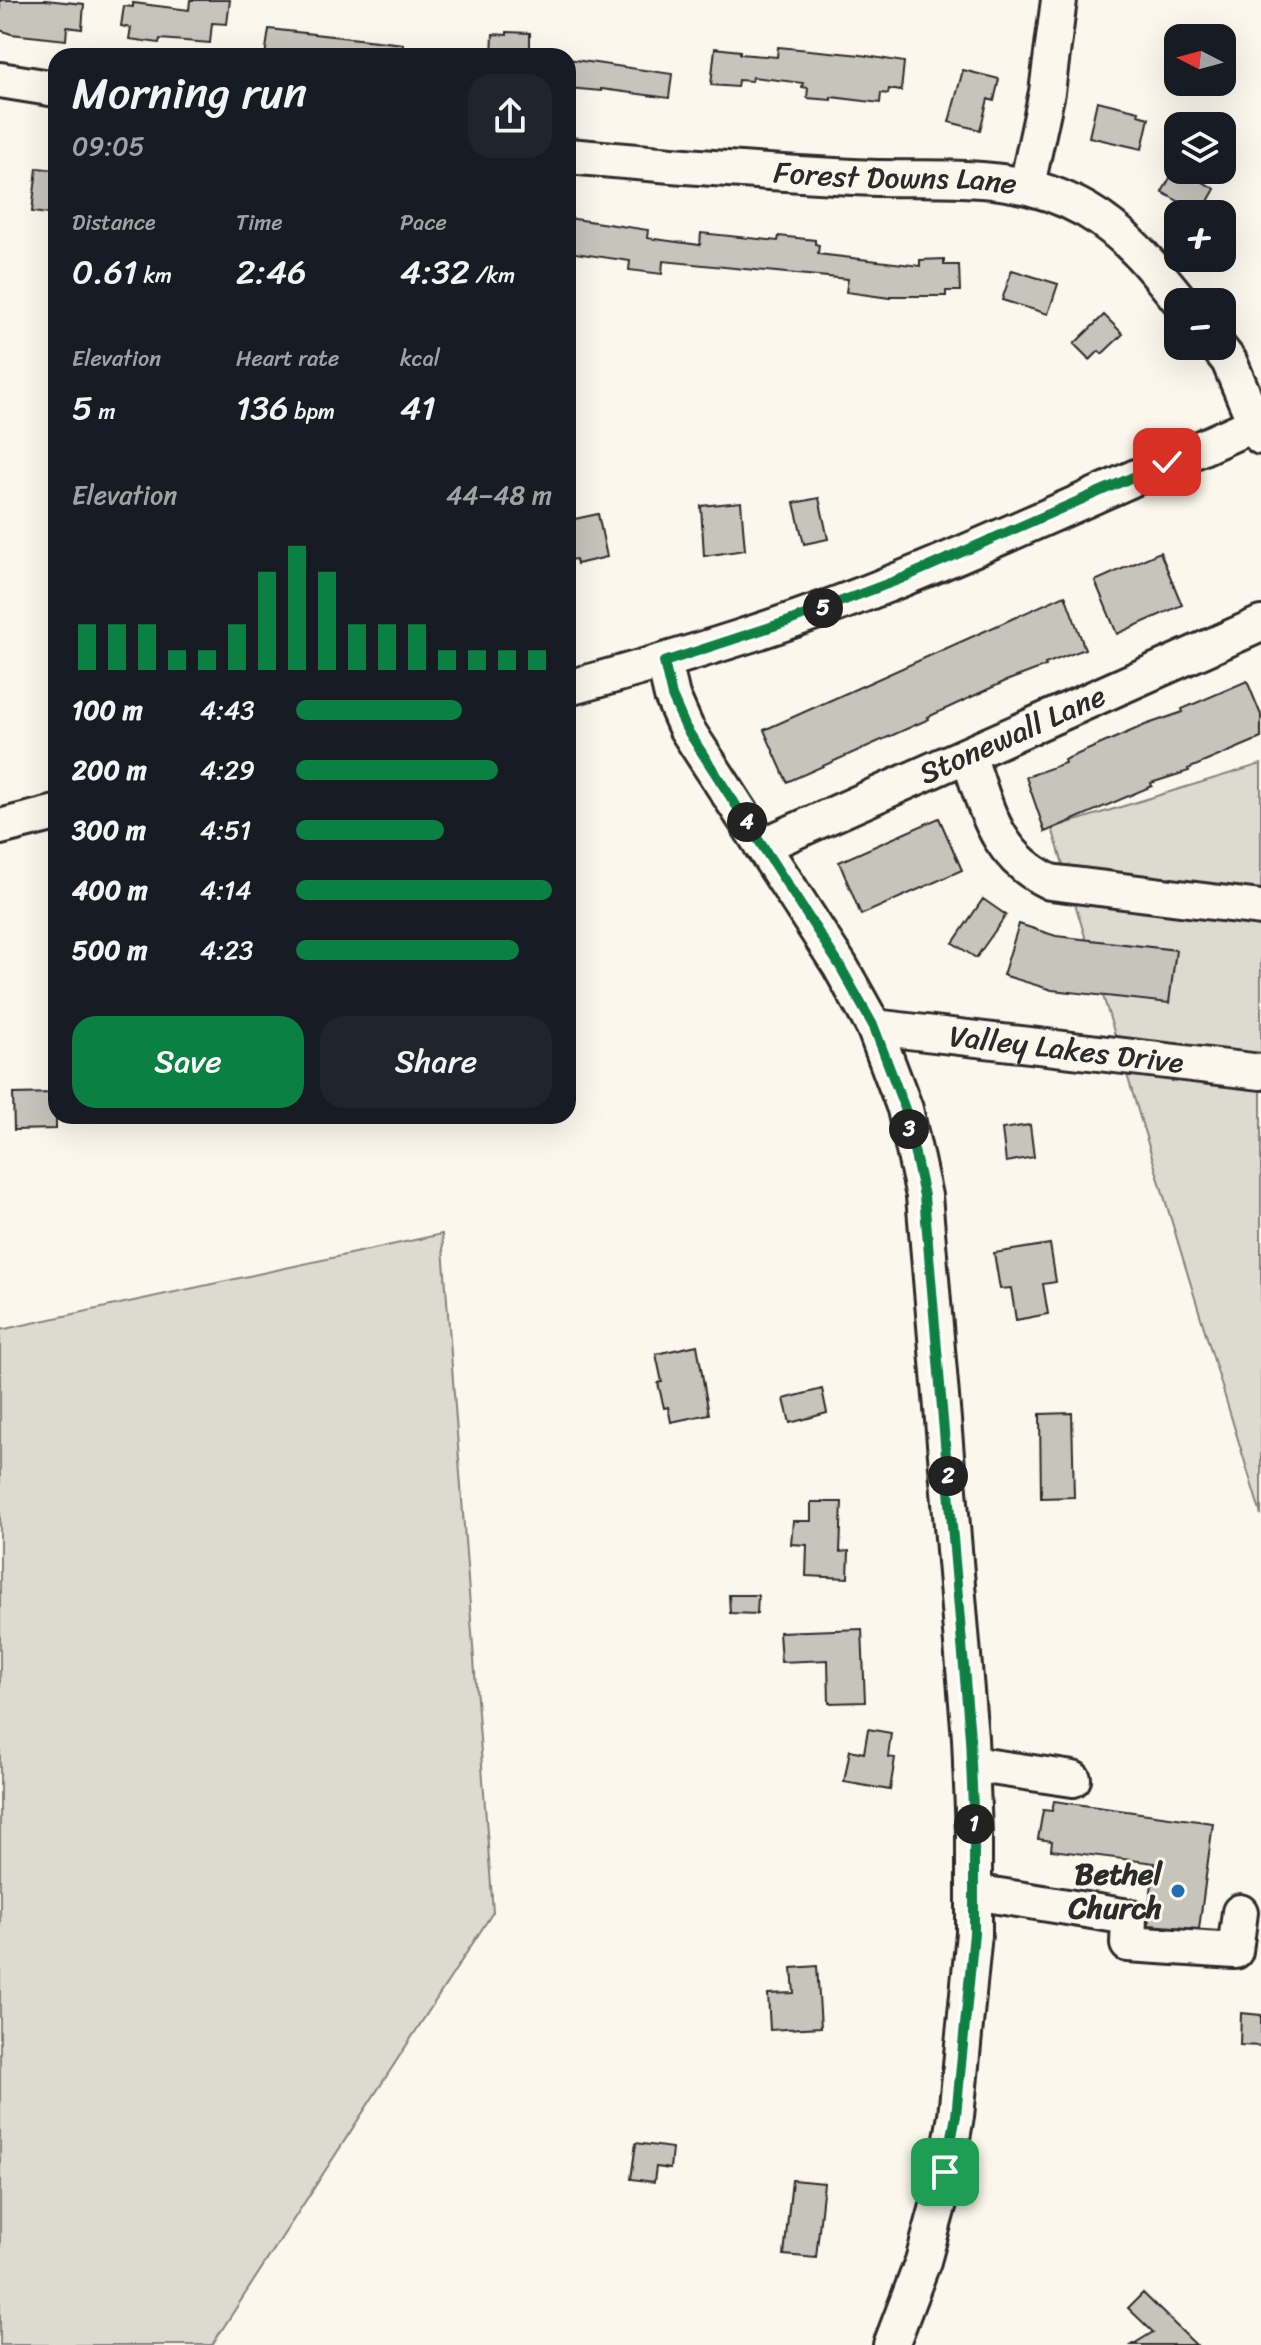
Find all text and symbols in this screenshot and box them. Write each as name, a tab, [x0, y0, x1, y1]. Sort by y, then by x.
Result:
north arrow	[1164, 24, 1236, 96]
map controls	[1164, 24, 1236, 360]
text: Morning run	[72, 54, 307, 132]
button: share	[468, 74, 552, 158]
button: layers	[1164, 112, 1236, 184]
text: 09:05	[72, 123, 145, 169]
street label: Forest Downs Lane	[772, 145, 1021, 211]
button: +	[1164, 200, 1236, 272]
text: Distance	[72, 203, 156, 242]
text: Time	[236, 203, 283, 242]
text: Pace	[400, 203, 447, 242]
text: 0.61	[72, 242, 138, 302]
text: 2:46	[236, 242, 306, 302]
text: 4:32	[400, 242, 470, 302]
text: km	[138, 256, 172, 295]
text: /km	[470, 256, 515, 295]
button: −	[1164, 288, 1236, 360]
text: Elevation	[72, 339, 161, 378]
text: Heart rate	[236, 339, 339, 378]
text: kcal	[400, 339, 440, 378]
text: 5	[72, 378, 93, 438]
text: 136	[236, 378, 289, 438]
text: 41	[400, 378, 436, 438]
text: m	[93, 392, 115, 431]
text: bpm	[289, 392, 335, 431]
pin	[1133, 428, 1201, 496]
icon: check	[1145, 440, 1189, 484]
text: Elevation	[72, 472, 177, 518]
text: 44–48 m	[446, 472, 552, 518]
pin: 5	[803, 588, 843, 628]
text: 5	[816, 588, 830, 627]
street label: Stonewall Lane	[910, 669, 1115, 800]
text: 100 m	[72, 687, 143, 733]
text: 4:43	[200, 687, 255, 733]
text: 200 m	[72, 747, 147, 793]
text: 4:29	[200, 747, 255, 793]
pin: 4	[727, 802, 767, 842]
text: 4	[740, 802, 754, 841]
text: 300 m	[72, 807, 146, 853]
text: 4:51	[200, 807, 251, 853]
text: 400 m	[72, 867, 148, 913]
text: 4:14	[200, 867, 252, 913]
text: 500 m	[72, 927, 147, 973]
text: 4:23	[200, 927, 253, 973]
street label: Valley Lakes Drive	[947, 1009, 1187, 1090]
button: Save	[72, 1016, 304, 1108]
button: Share	[320, 1016, 552, 1108]
pin: 3	[889, 1109, 929, 1149]
text: 3	[903, 1109, 915, 1148]
pin: 2	[928, 1456, 968, 1496]
text: 2	[942, 1456, 954, 1495]
pin: 1	[954, 1804, 994, 1844]
text: 1	[969, 1804, 979, 1843]
place label: Bethel Church	[1067, 1847, 1163, 1935]
marker: Bethel Church	[1169, 1882, 1187, 1900]
pin	[911, 2138, 979, 2206]
icon: arrive	[923, 2150, 967, 2194]

